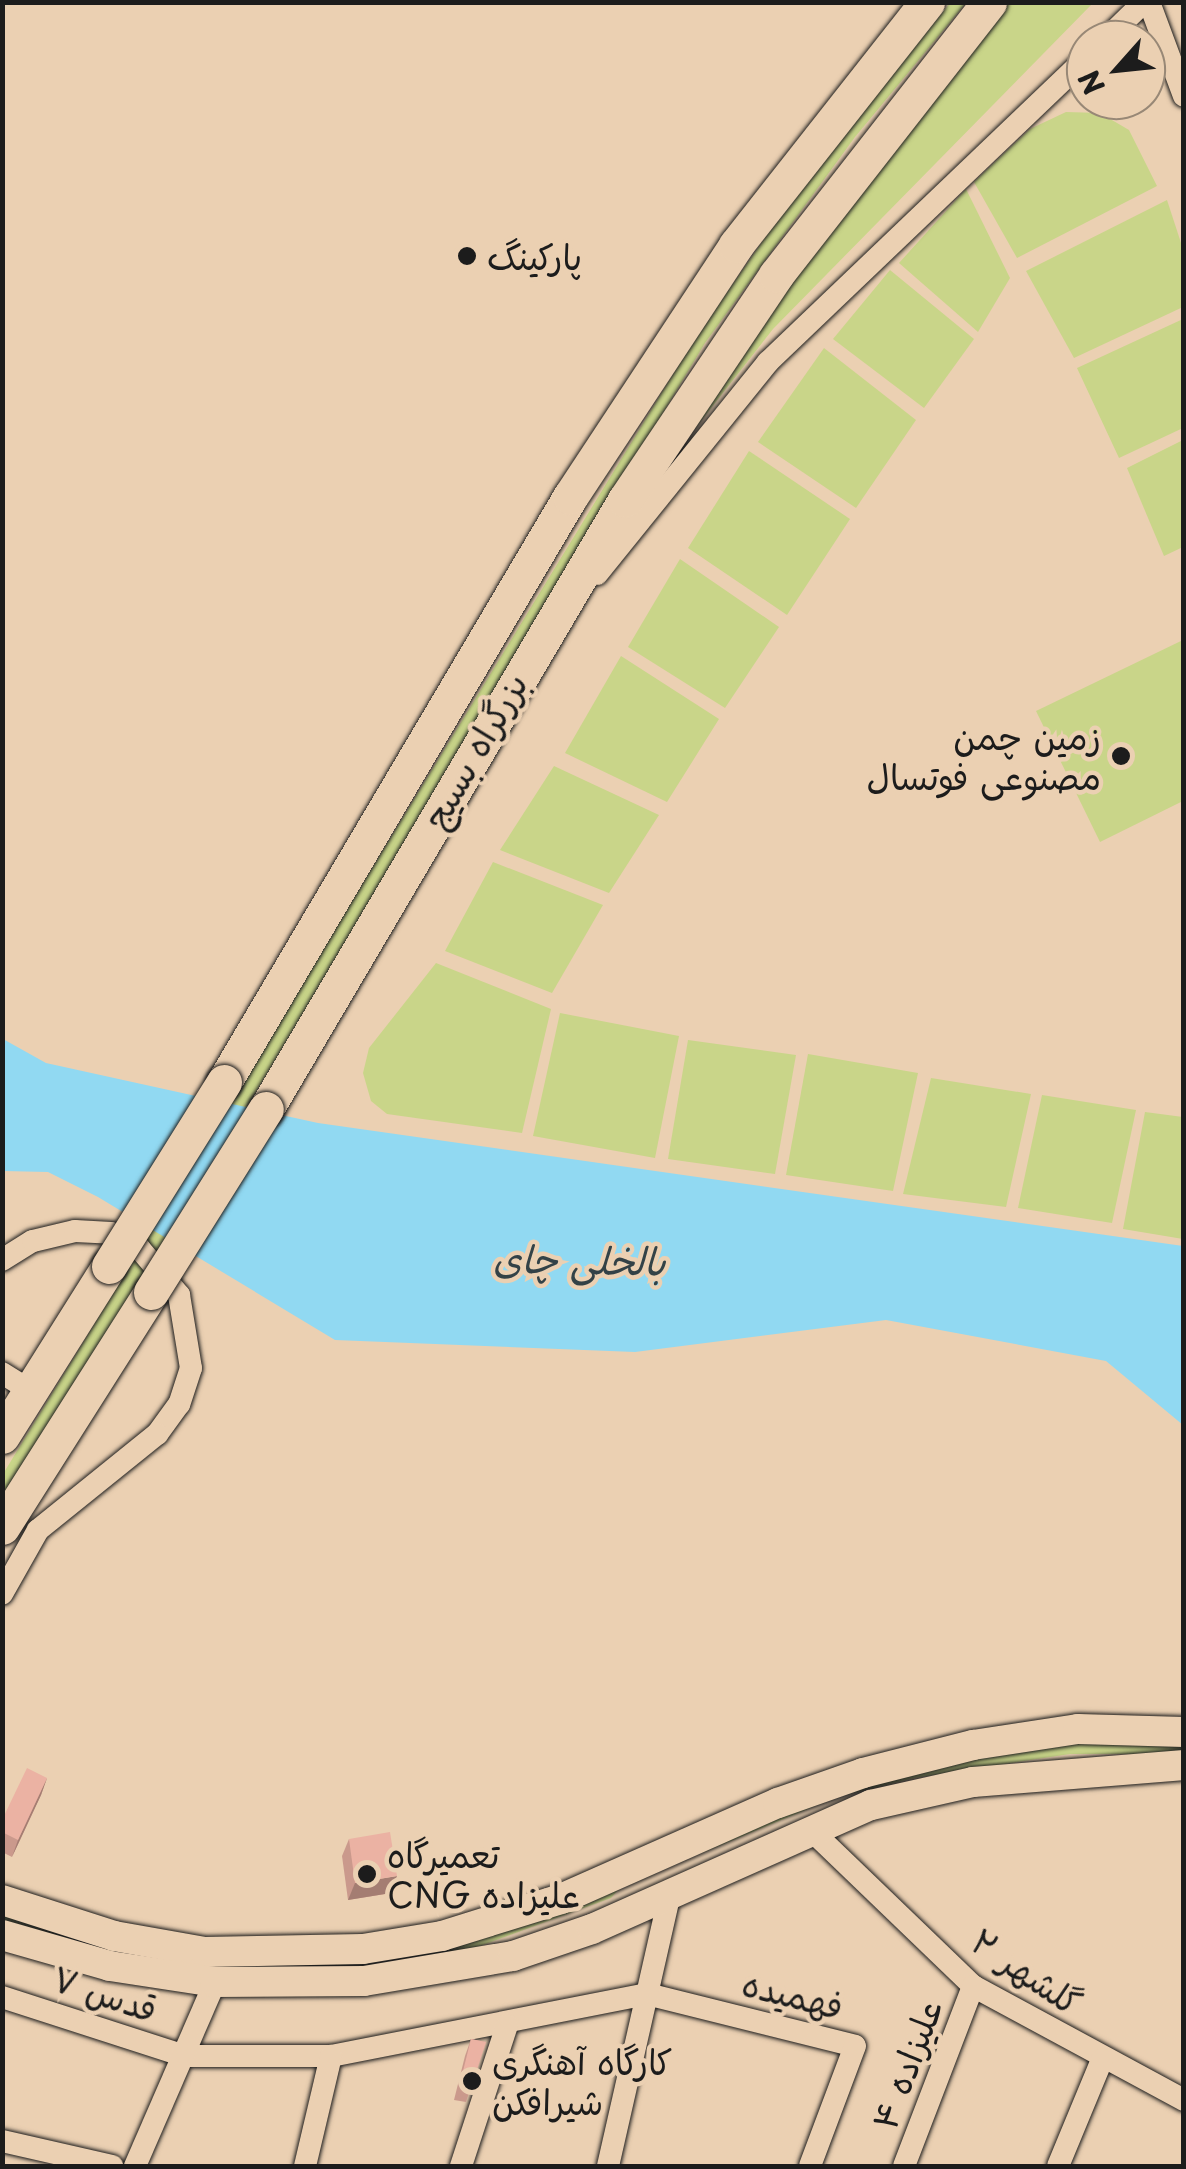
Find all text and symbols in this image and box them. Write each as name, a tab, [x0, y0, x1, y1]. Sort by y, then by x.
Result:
north arrow	[1066, 20, 1166, 120]
text: N	[1066, 63, 1115, 103]
place label: پارکینگ	[487, 235, 582, 277]
marker: پارکینگ	[456, 245, 478, 267]
street label: بزرگراه بسیج	[413, 665, 535, 835]
place label: زمین چمن مصنوعی فوتسال	[867, 715, 1101, 797]
marker: زمین چمن مصنوعی فوتسال	[1110, 745, 1132, 767]
water label: بالخلی چای	[492, 1235, 666, 1283]
place label: تعمیرگاه CNG علیزاده	[387, 1833, 582, 1915]
marker: تعمیرگاه CNG علیزاده	[356, 1863, 378, 1885]
street label: گلشهر ۲	[964, 1919, 1090, 2023]
street label: قدس ۷	[47, 1956, 163, 2030]
street label: فهمیده	[738, 1961, 848, 2027]
street label: علیزاده ۴	[862, 1993, 950, 2135]
place label: کارگاه آهنگری شیرافکن	[492, 2040, 673, 2122]
marker: کارگاه آهنگری شیرافکن	[461, 2070, 483, 2092]

